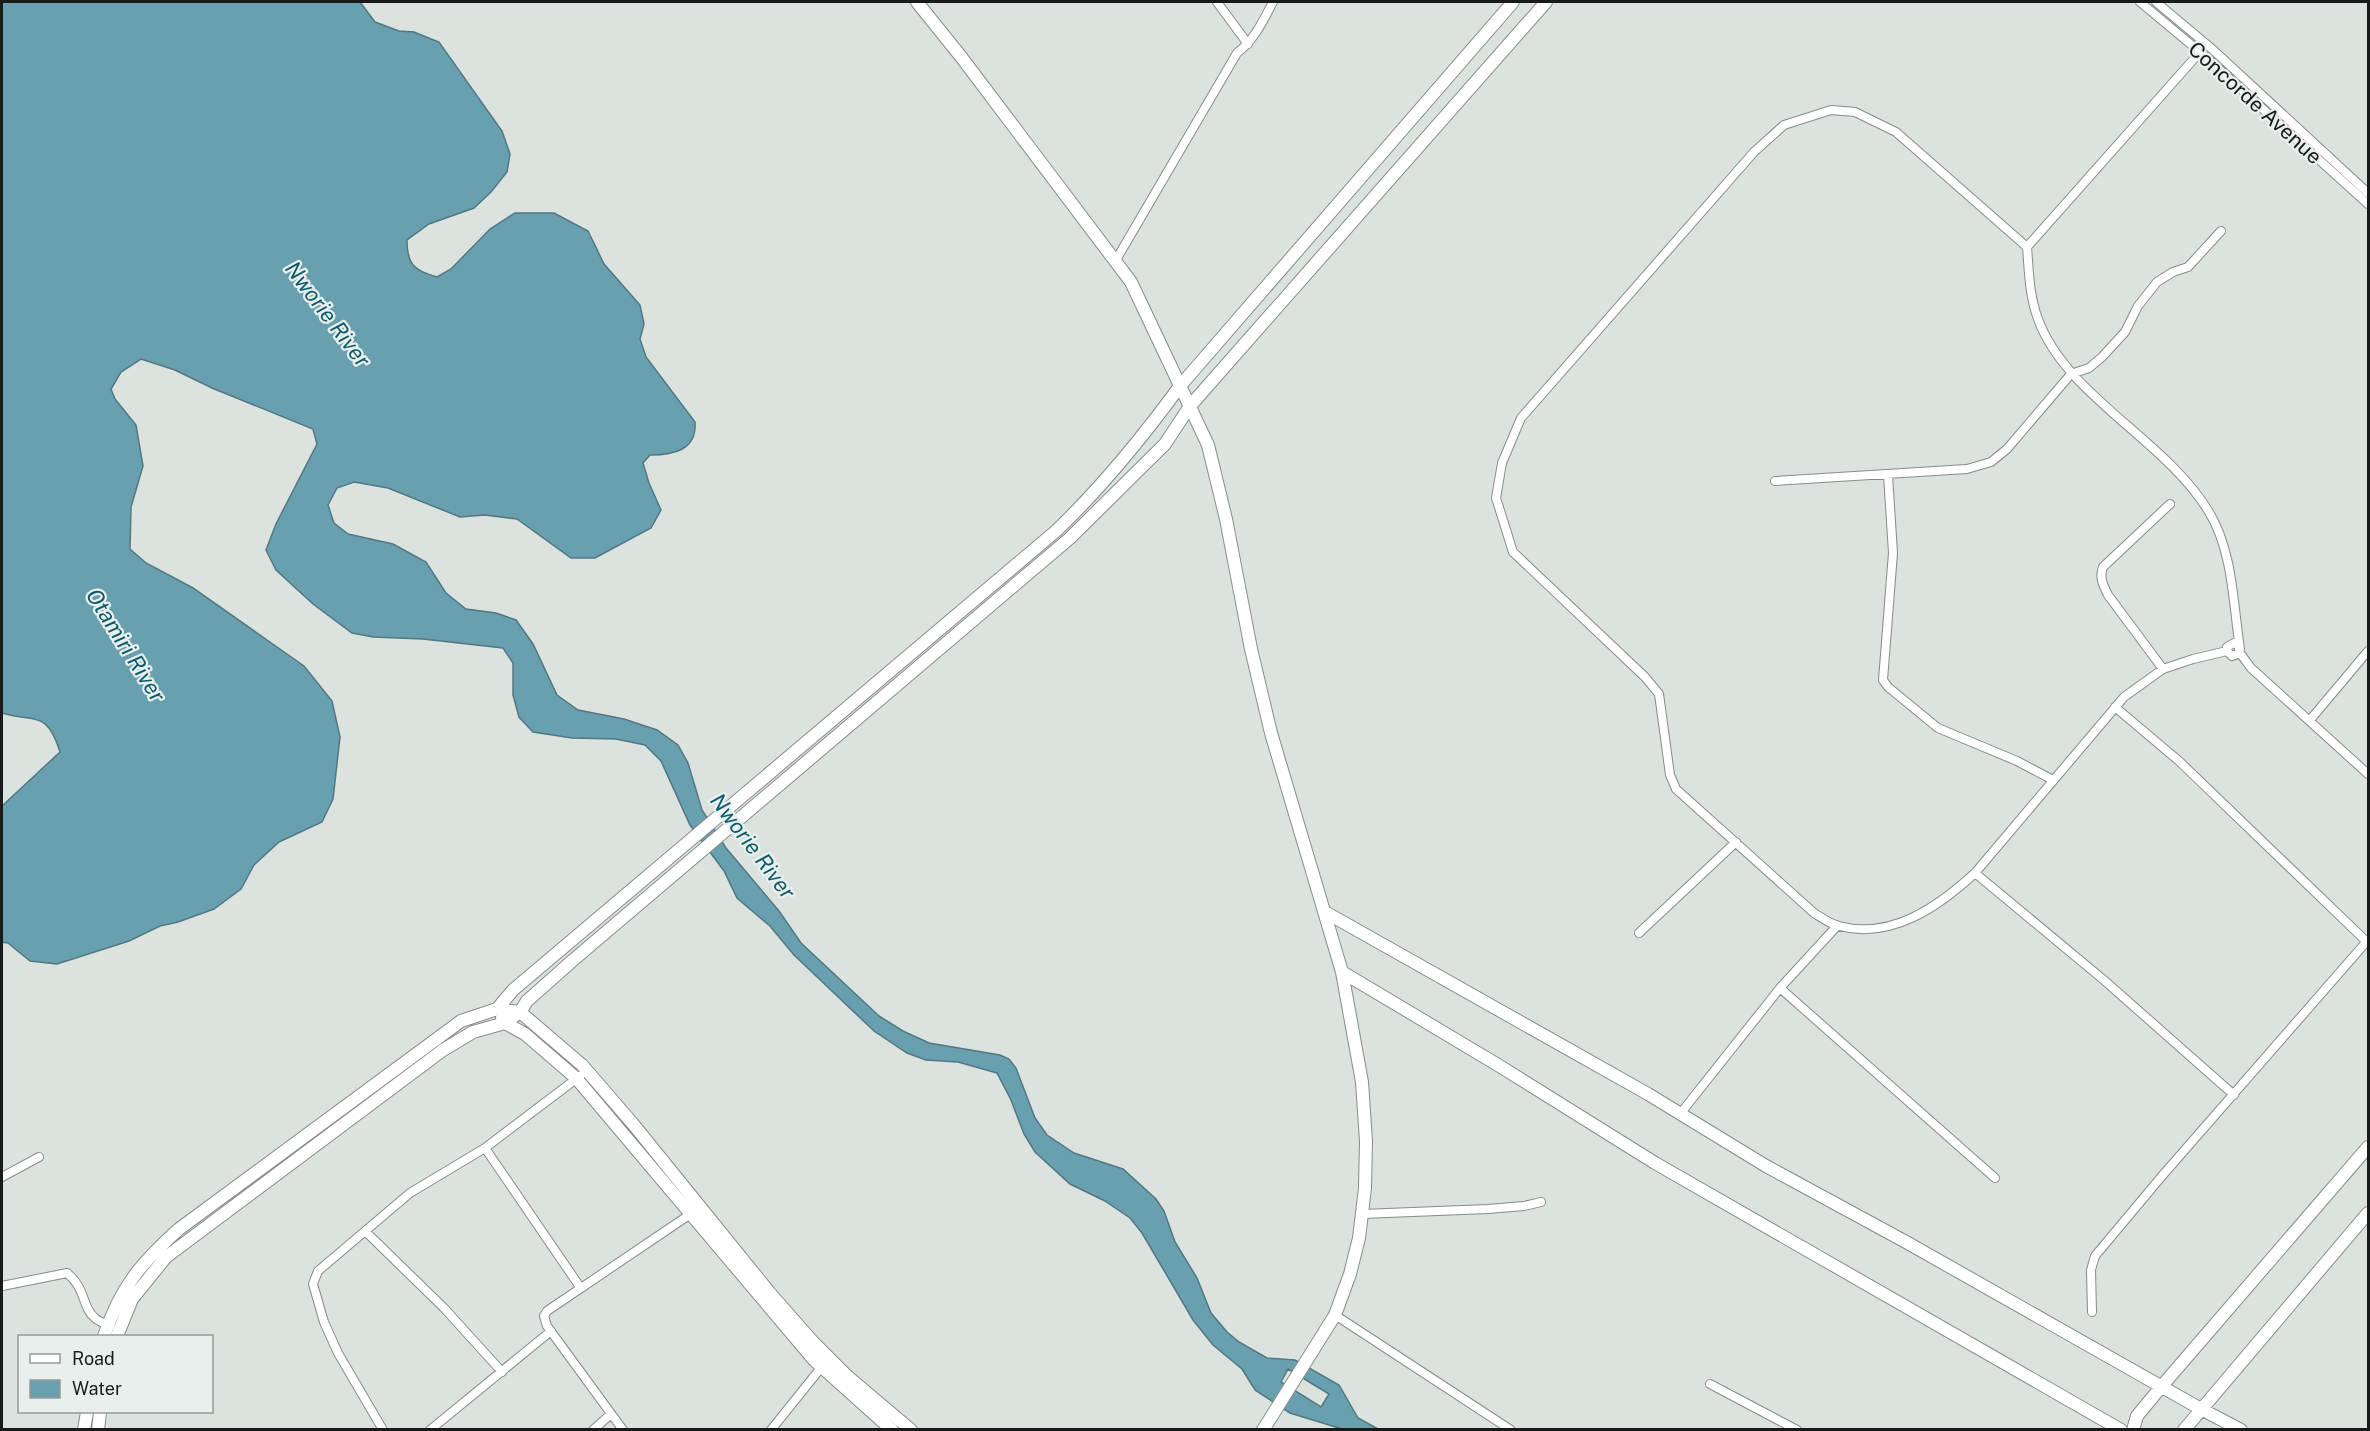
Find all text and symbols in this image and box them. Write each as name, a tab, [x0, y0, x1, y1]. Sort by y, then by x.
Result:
street label: Concorde Avenue	[2183, 36, 2327, 169]
water label: Nworie River	[280, 256, 376, 372]
water label: Otamiri River	[81, 584, 171, 707]
water label: Nworie River	[705, 788, 801, 904]
legend	[18, 1335, 213, 1413]
text: Road	[72, 1348, 115, 1369]
text: Water	[72, 1378, 122, 1399]

